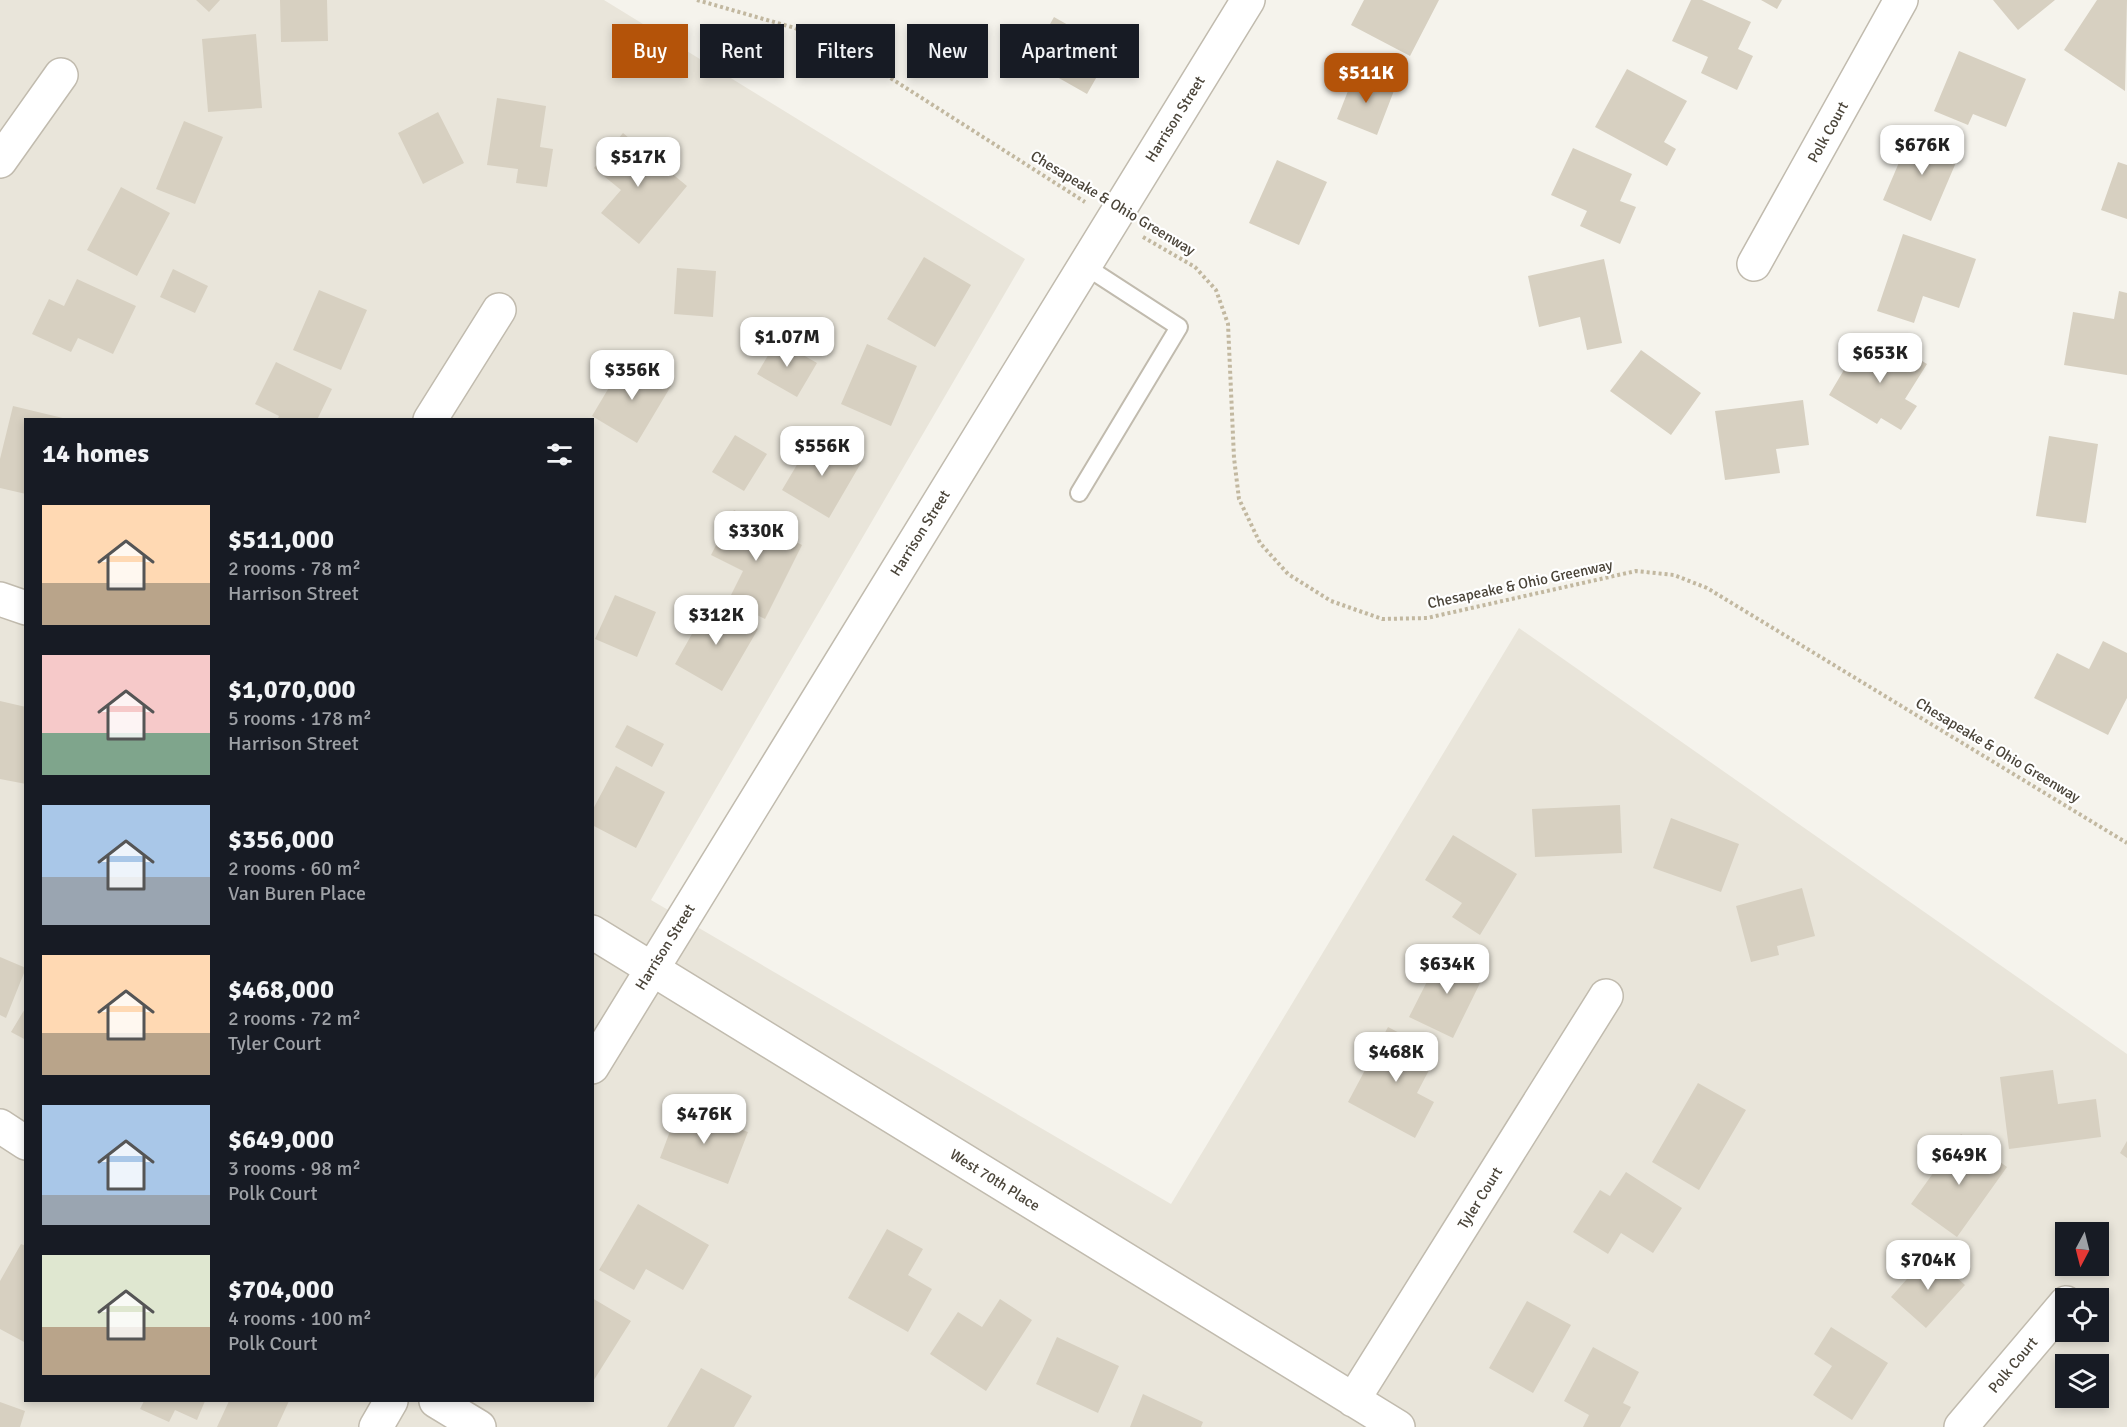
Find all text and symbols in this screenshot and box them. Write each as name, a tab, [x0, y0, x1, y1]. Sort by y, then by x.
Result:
chip: Buy	[612, 24, 688, 78]
chip: Rent	[700, 24, 784, 78]
chip: Filters	[796, 24, 895, 78]
chip: New	[907, 24, 988, 78]
chip: Apartment	[1000, 24, 1139, 78]
pin: $511K	[1324, 53, 1408, 104]
text: $511K	[1338, 60, 1394, 85]
street label: Harrison Street	[1141, 73, 1209, 165]
street label: Polk Court	[1804, 98, 1852, 166]
pin: $676K	[1880, 125, 1964, 176]
text: $676K	[1894, 132, 1950, 157]
pin: $517K	[596, 137, 680, 188]
text: $517K	[610, 144, 666, 169]
street label: Chesapeake & Ohio Greenway	[1027, 147, 1199, 259]
pin: $1.07M	[738, 317, 836, 368]
text: $1.07M	[754, 324, 820, 349]
pin: $653K	[1838, 333, 1922, 384]
text: $653K	[1852, 340, 1908, 365]
pin: $356K	[590, 350, 674, 401]
text: $356K	[604, 357, 660, 382]
pin: $556K	[780, 426, 864, 477]
text: $556K	[794, 433, 850, 458]
text: 14 homes	[42, 438, 149, 470]
icon: filters	[543, 438, 576, 471]
street label: Harrison Street	[886, 487, 954, 579]
pin: $330K	[714, 511, 798, 562]
text: $330K	[728, 518, 784, 543]
text: $511,000	[228, 524, 334, 556]
icon: home	[90, 529, 162, 601]
text: 2 rooms · 78 m²	[228, 556, 361, 581]
street label: Chesapeake & Ohio Greenway	[1426, 556, 1614, 612]
text: Harrison Street	[228, 581, 359, 606]
pin: $312K	[674, 595, 758, 646]
text: $312K	[688, 602, 744, 627]
text: $1,070,000	[228, 674, 356, 706]
icon: home	[90, 679, 162, 751]
street label: Chesapeake & Ohio Greenway	[1912, 694, 2084, 806]
text: 5 rooms · 178 m²	[228, 706, 372, 731]
text: Harrison Street	[228, 731, 359, 756]
text: $356,000	[228, 824, 334, 856]
icon: home	[90, 829, 162, 901]
text: 2 rooms · 60 m²	[228, 856, 361, 881]
text: Van Buren Place	[228, 881, 366, 906]
street label: Harrison Street	[631, 901, 699, 993]
pin: $634K	[1405, 944, 1489, 995]
text: $634K	[1419, 951, 1475, 976]
text: $468,000	[228, 974, 334, 1006]
icon: home	[90, 979, 162, 1051]
text: 2 rooms · 72 m²	[228, 1006, 361, 1031]
text: Tyler Court	[228, 1031, 321, 1056]
pin: $468K	[1354, 1032, 1438, 1083]
text: $468K	[1368, 1039, 1424, 1064]
pin: $476K	[662, 1094, 746, 1145]
text: $476K	[676, 1101, 732, 1126]
text: $649,000	[228, 1124, 334, 1156]
icon: home	[90, 1129, 162, 1201]
pin: $649K	[1917, 1135, 2001, 1186]
text: $649K	[1931, 1142, 1987, 1167]
street label: West 70th Place	[947, 1145, 1043, 1215]
text: 3 rooms · 98 m²	[228, 1156, 361, 1181]
street label: Tyler Court	[1454, 1164, 1506, 1232]
text: Polk Court	[228, 1181, 318, 1206]
north arrow	[2055, 1222, 2109, 1276]
map controls	[2055, 1222, 2109, 1408]
pin: $704K	[1886, 1240, 1970, 1291]
text: $704K	[1900, 1247, 1956, 1272]
text: $704,000	[228, 1274, 334, 1306]
icon: home	[90, 1279, 162, 1351]
button: locate	[2055, 1288, 2109, 1342]
text: 4 rooms · 100 m²	[228, 1306, 372, 1331]
text: Polk Court	[228, 1331, 318, 1356]
street label: Polk Court	[1985, 1333, 2041, 1397]
button: layers	[2055, 1354, 2109, 1408]

